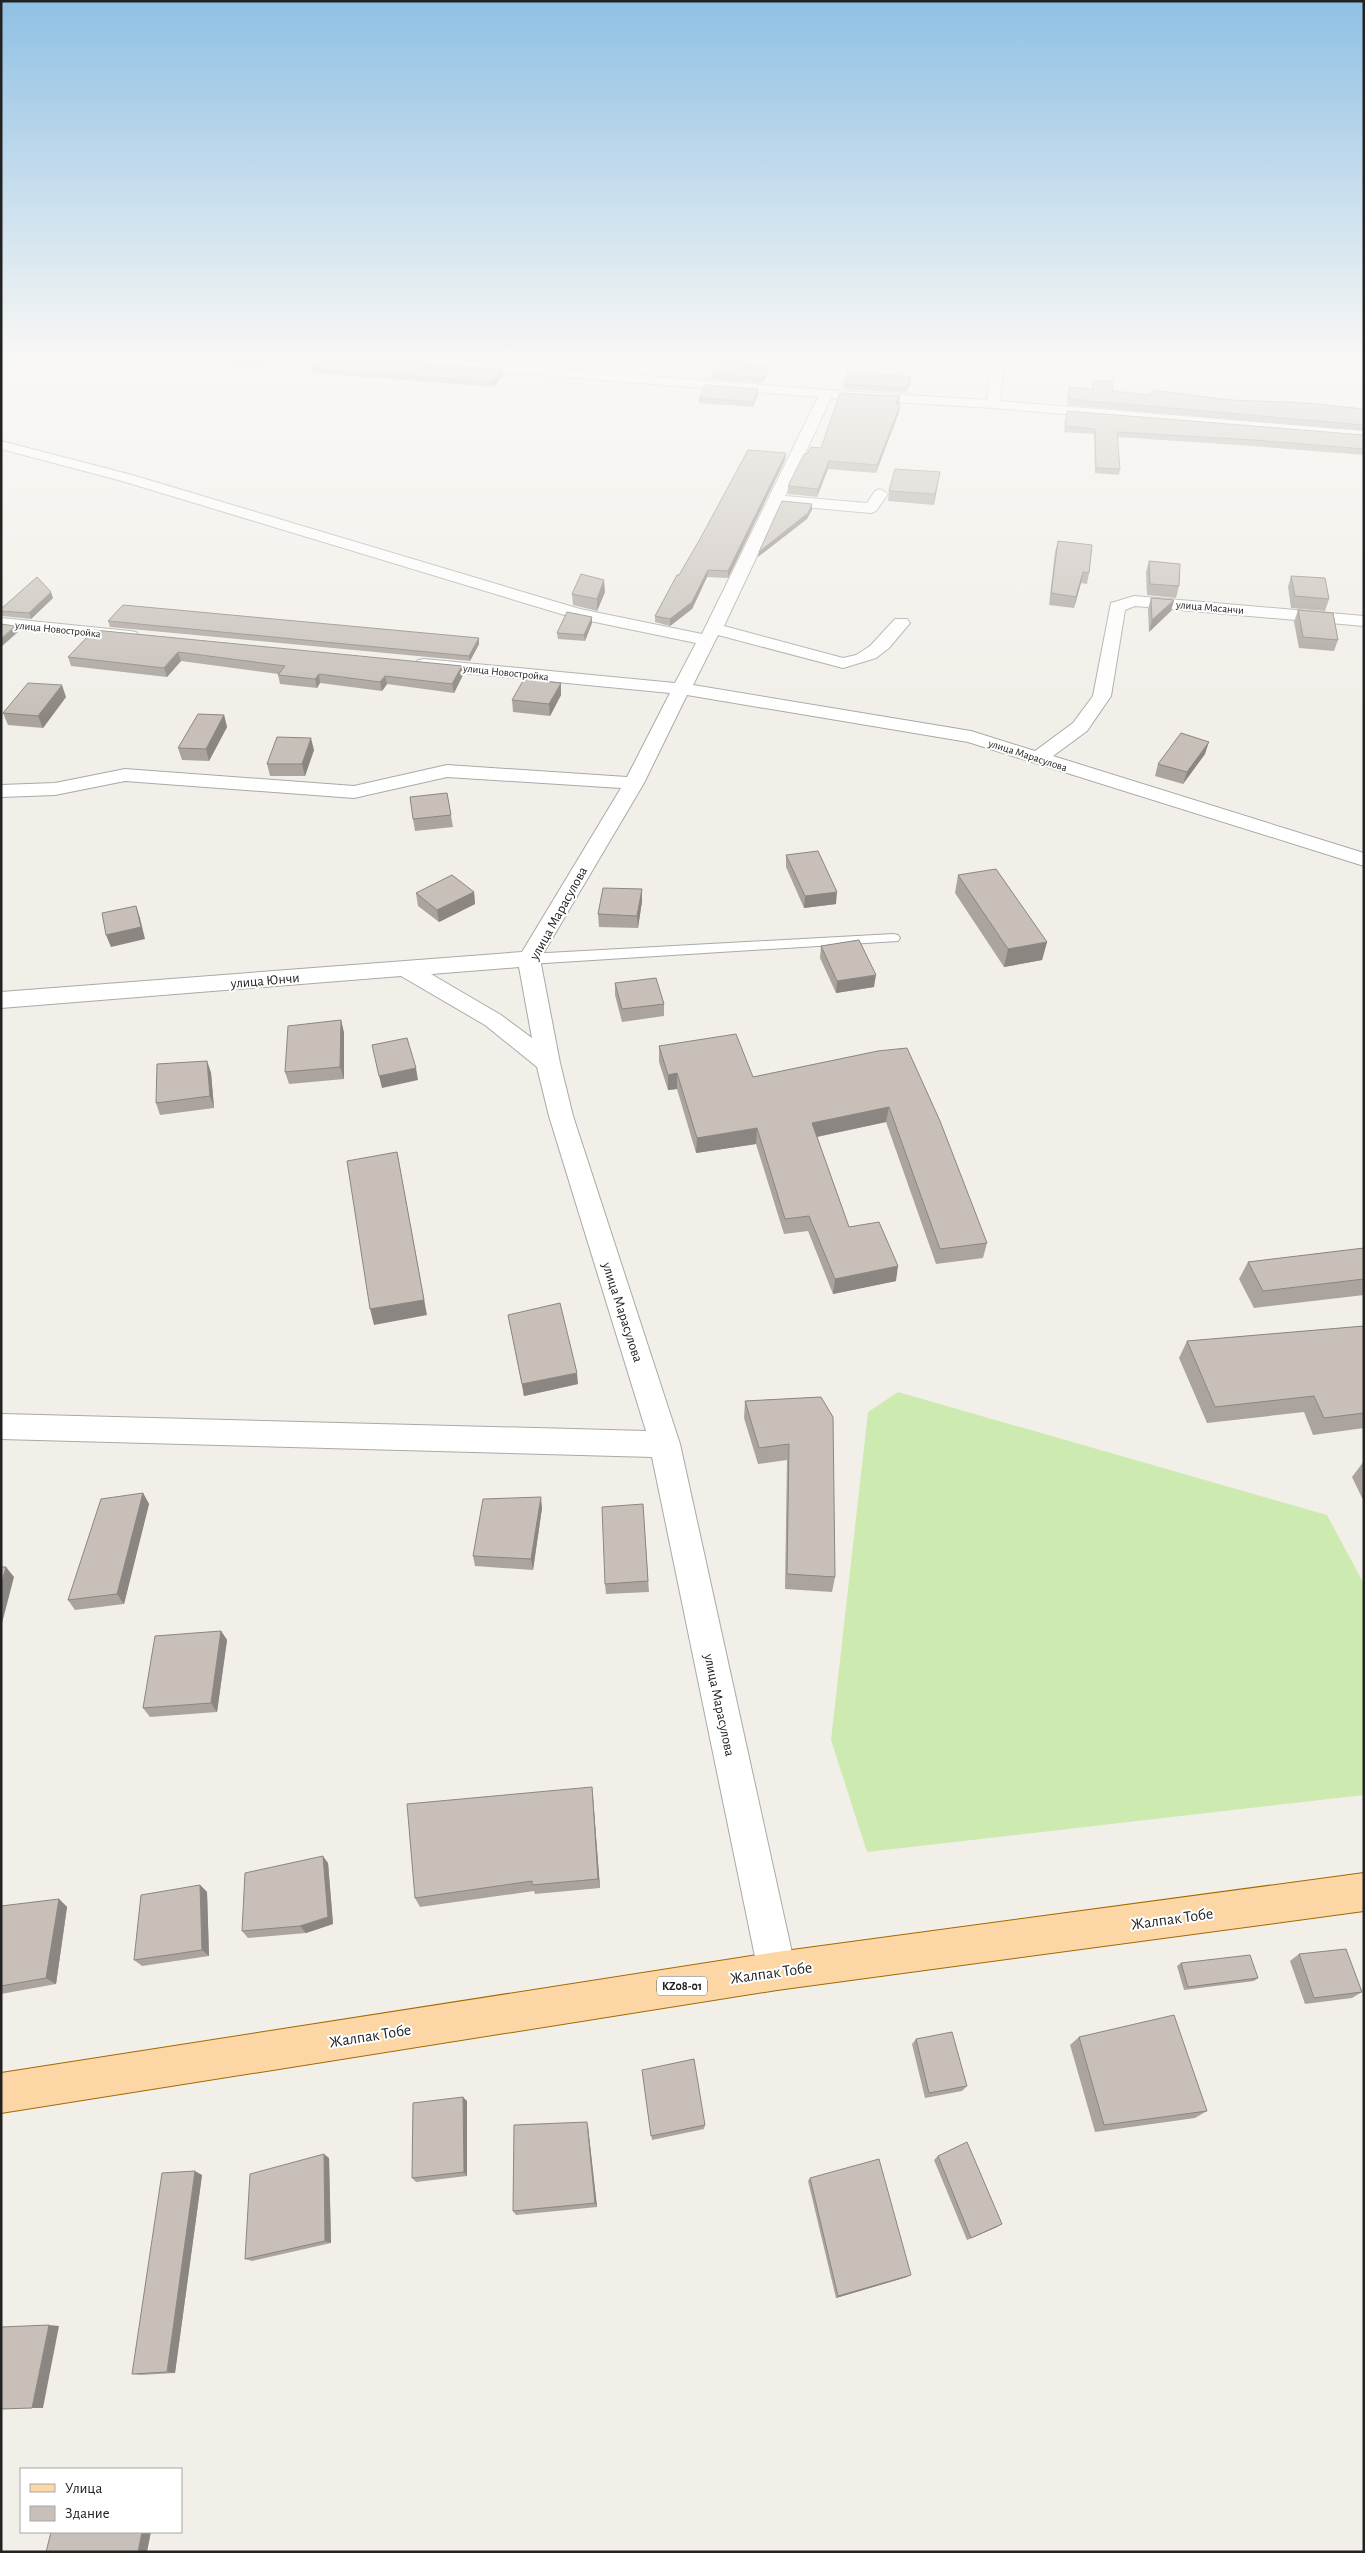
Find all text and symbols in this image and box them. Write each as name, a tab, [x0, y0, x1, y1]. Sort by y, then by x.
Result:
street label: улица Масанчи	[1175, 599, 1244, 616]
street label: улица Новостройка	[14, 619, 101, 639]
street label: улица Новостройка	[462, 662, 549, 682]
street label: улица Марасулова	[986, 737, 1069, 773]
street label: улица Марасулова	[527, 864, 591, 963]
street label: улица Юнчи	[229, 971, 300, 991]
street label: улица Марасулова	[599, 1260, 645, 1365]
street label: улица Марасулова	[701, 1652, 737, 1758]
street label: Жалпак Тобе	[1130, 1905, 1214, 1933]
street label: Жалпак Тобе	[729, 1959, 813, 1987]
road number: KZ08-01	[657, 1976, 707, 1995]
street label: Жалпак Тобе	[328, 2022, 412, 2050]
legend	[20, 2468, 182, 2533]
text: Улица	[65, 2481, 102, 2496]
text: Здание	[65, 2506, 110, 2521]

